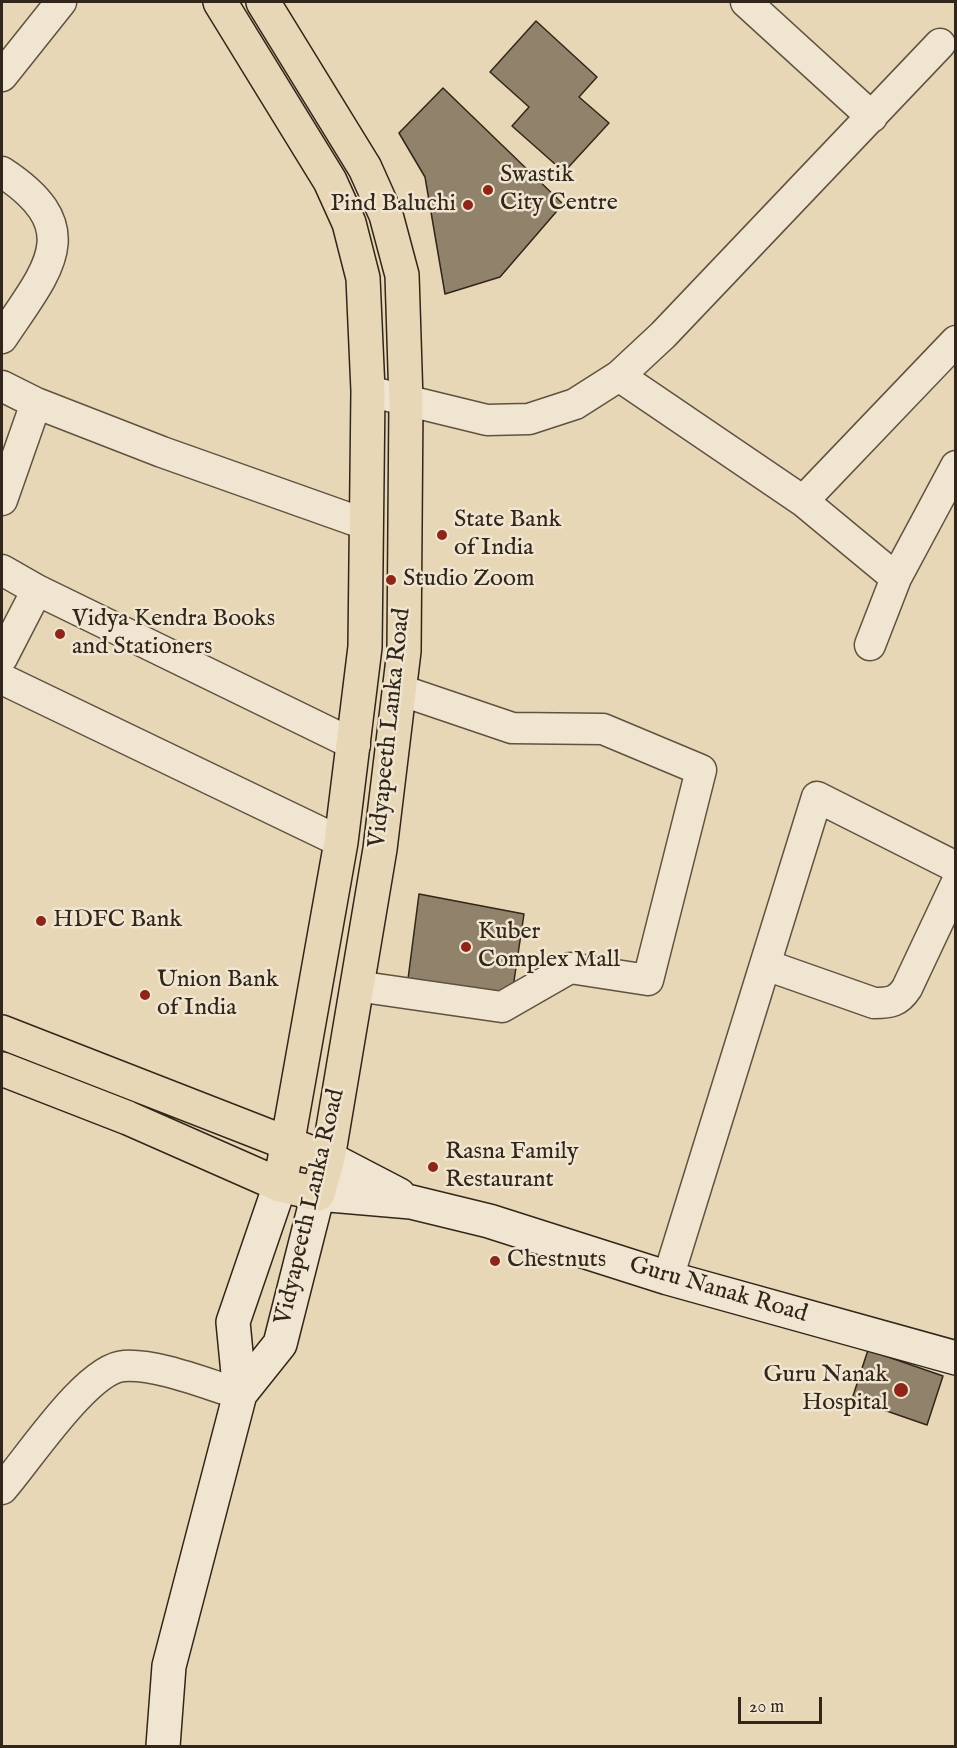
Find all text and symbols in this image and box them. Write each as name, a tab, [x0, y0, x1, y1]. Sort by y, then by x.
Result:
place label: Swastik City Centre	[500, 162, 618, 218]
marker: Swastik City Centre	[481, 183, 495, 197]
place label: Pind Baluchi	[330, 191, 456, 219]
marker: Pind Baluchi	[461, 198, 475, 212]
place label: State Bank of India	[454, 507, 561, 563]
marker: State Bank of India	[435, 528, 449, 542]
place label: Studio Zoom	[403, 566, 535, 594]
marker: Studio Zoom	[384, 573, 398, 587]
place label: Vidya Kendra Books and Stationers	[72, 606, 275, 662]
street label: Vidyapeeth Lanka Road	[364, 607, 418, 849]
marker: Vidya Kendra Books and Stationers	[53, 627, 67, 641]
place label: HDFC Bank	[53, 907, 182, 935]
marker: HDFC Bank	[34, 914, 48, 928]
place label: Kuber Complex Mall	[478, 919, 620, 975]
marker: Kuber Complex Mall	[459, 940, 473, 954]
place label: Union Bank of India	[157, 967, 279, 1023]
marker: Union Bank of India	[138, 988, 152, 1002]
street label: Vidyapeeth Lanka Road	[270, 1086, 352, 1328]
place label: Rasna Family Restaurant	[445, 1139, 579, 1195]
marker: Rasna Family Restaurant	[426, 1160, 440, 1174]
place label: Chestnuts	[507, 1247, 606, 1275]
street label: Guru Nanak Road	[626, 1252, 810, 1330]
marker: Chestnuts	[488, 1254, 502, 1268]
place label: Guru Nanak Hospital	[764, 1362, 888, 1418]
marker: Guru Nanak Hospital	[892, 1381, 910, 1399]
scale bar	[741, 1685, 825, 1723]
text: 20 m	[749, 1696, 784, 1719]

